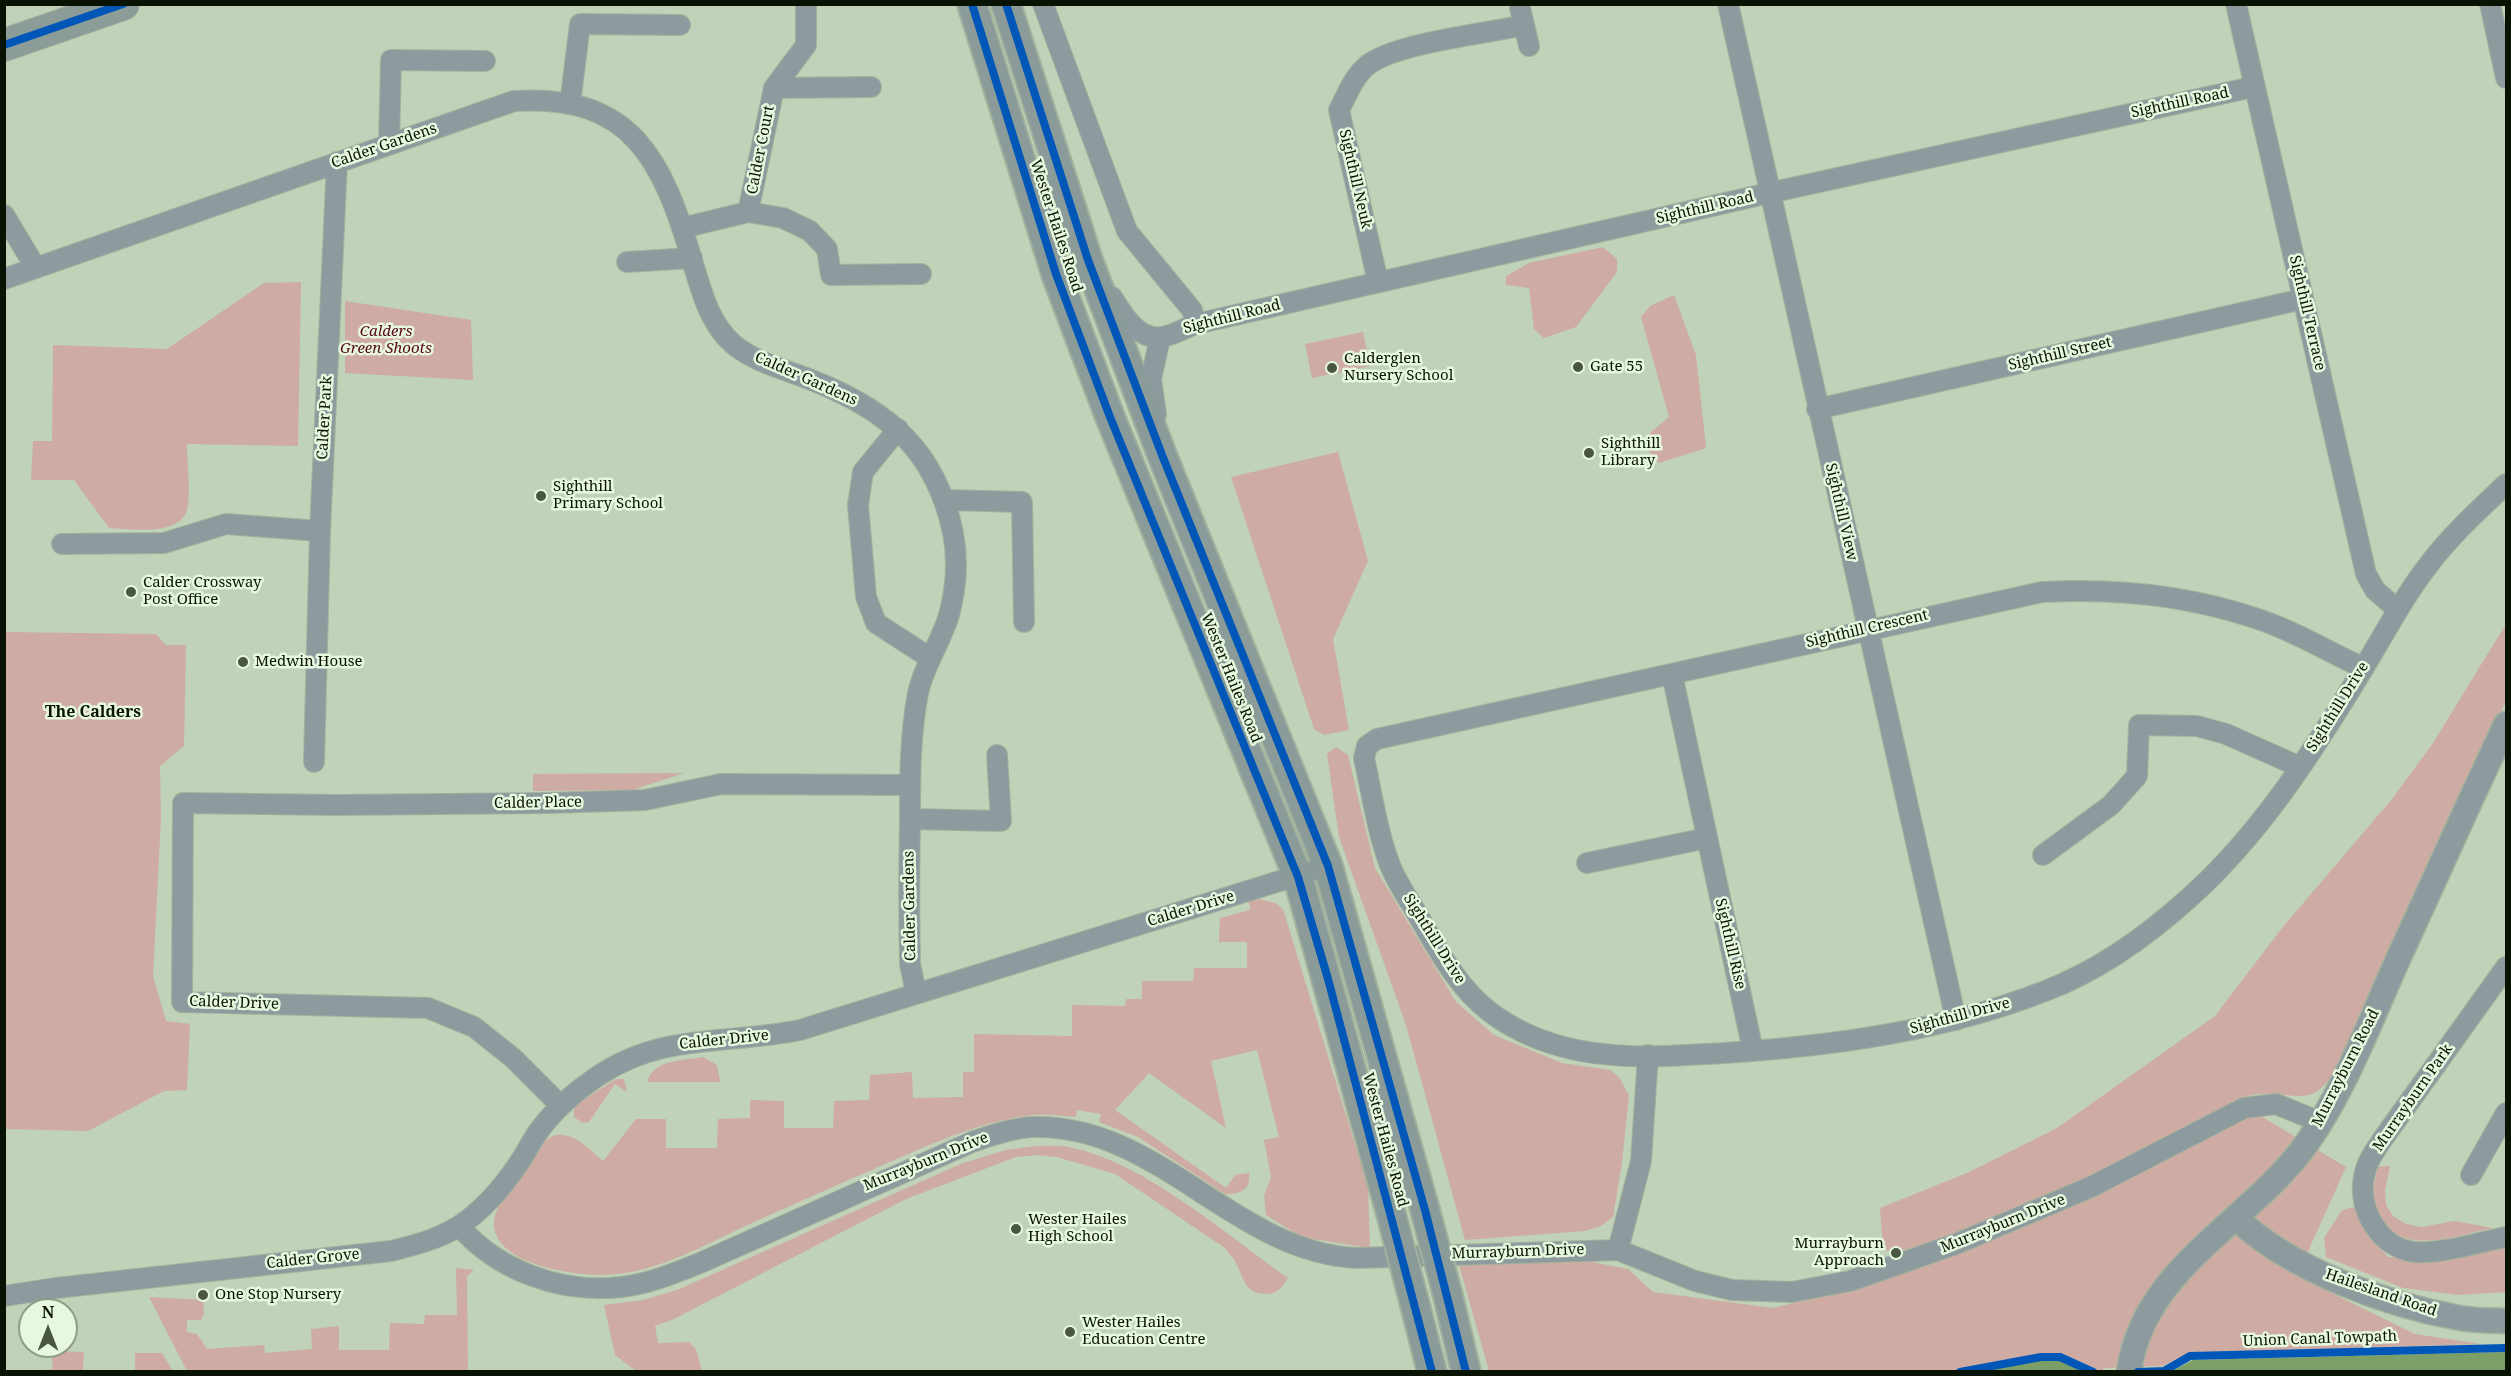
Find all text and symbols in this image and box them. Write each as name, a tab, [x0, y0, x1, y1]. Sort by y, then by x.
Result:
street label: Sighthill Road	[2129, 84, 2231, 122]
street label: Calder Court	[744, 104, 778, 196]
street label: Calder Gardens	[329, 120, 439, 172]
street label: Sighthill Neuk	[1335, 128, 1375, 230]
street label: Wester Hailes Road	[1026, 157, 1086, 295]
street label: Sighthill Road	[1654, 188, 1756, 228]
street label: Sighthill Terrace	[2285, 254, 2329, 372]
street label: Sighthill Road	[1182, 296, 1282, 338]
park label: Calders Green Shoots	[340, 323, 432, 358]
street label: Sighthill Street	[2007, 333, 2113, 375]
street label: Calder Gardens	[752, 348, 860, 410]
place label: Calderglen Nursery School	[1344, 350, 1453, 385]
place label: Gate 55	[1590, 358, 1643, 376]
marker: Gate 55	[1571, 360, 1585, 374]
marker: Calderglen Nursery School	[1325, 361, 1339, 375]
street label: Calder Park	[314, 376, 336, 460]
place label: Sighthill Library	[1601, 435, 1660, 470]
marker: Sighthill Library	[1582, 446, 1596, 460]
street label: Sighthill View	[1821, 462, 1861, 562]
place label: Sighthill Primary School	[553, 478, 663, 513]
marker: Sighthill Primary School	[534, 489, 548, 503]
place label: Calder Crossway Post Office	[143, 574, 262, 609]
marker: Calder Crossway Post Office	[124, 585, 138, 599]
street label: Sighthill Crescent	[1804, 606, 1930, 652]
street label: Wester Hailes Road	[1197, 610, 1265, 746]
place label: Medwin House	[255, 653, 362, 671]
marker: Medwin House	[236, 655, 250, 669]
street label: Sighthill Drive	[2303, 659, 2373, 755]
district label: The Calders	[45, 702, 141, 722]
street label: Calder Place	[494, 793, 582, 813]
street label: Calder Gardens	[900, 851, 920, 961]
street label: Calder Drive	[1145, 887, 1237, 931]
street label: Sighthill Drive	[1399, 891, 1469, 987]
street label: Sighthill Rise	[1711, 897, 1749, 991]
street label: Calder Drive	[189, 992, 279, 1014]
street label: Sighthill Drive	[1908, 994, 2012, 1038]
street label: Murrayburn Road	[2309, 1006, 2383, 1130]
street label: Calder Drive	[678, 1026, 770, 1054]
street label: Murrayburn Park	[2369, 1041, 2457, 1155]
street label: Wester Hailes Road	[1358, 1071, 1412, 1209]
street label: Murrayburn Drive	[861, 1129, 991, 1195]
street label: Murrayburn Drive	[1938, 1191, 2068, 1257]
place label: Wester Hailes High School	[1028, 1211, 1126, 1246]
marker: Wester Hailes High School	[1009, 1222, 1023, 1236]
place label: Murrayburn Approach	[1794, 1235, 1884, 1270]
street label: Murrayburn Drive	[1451, 1241, 1585, 1263]
street label: Calder Grove	[265, 1245, 361, 1273]
marker: Murrayburn Approach	[1889, 1246, 1903, 1260]
street label: Hailesland Road	[2323, 1266, 2439, 1320]
place label: One Stop Nursery	[215, 1286, 341, 1304]
marker: One Stop Nursery	[196, 1288, 210, 1302]
north arrow	[18, 1298, 78, 1358]
text: N	[42, 1301, 54, 1323]
place label: Wester Hailes Education Centre	[1082, 1314, 1205, 1349]
marker: Wester Hailes Education Centre	[1063, 1325, 1077, 1339]
street label: Union Canal Towpath	[2243, 1327, 2397, 1351]

